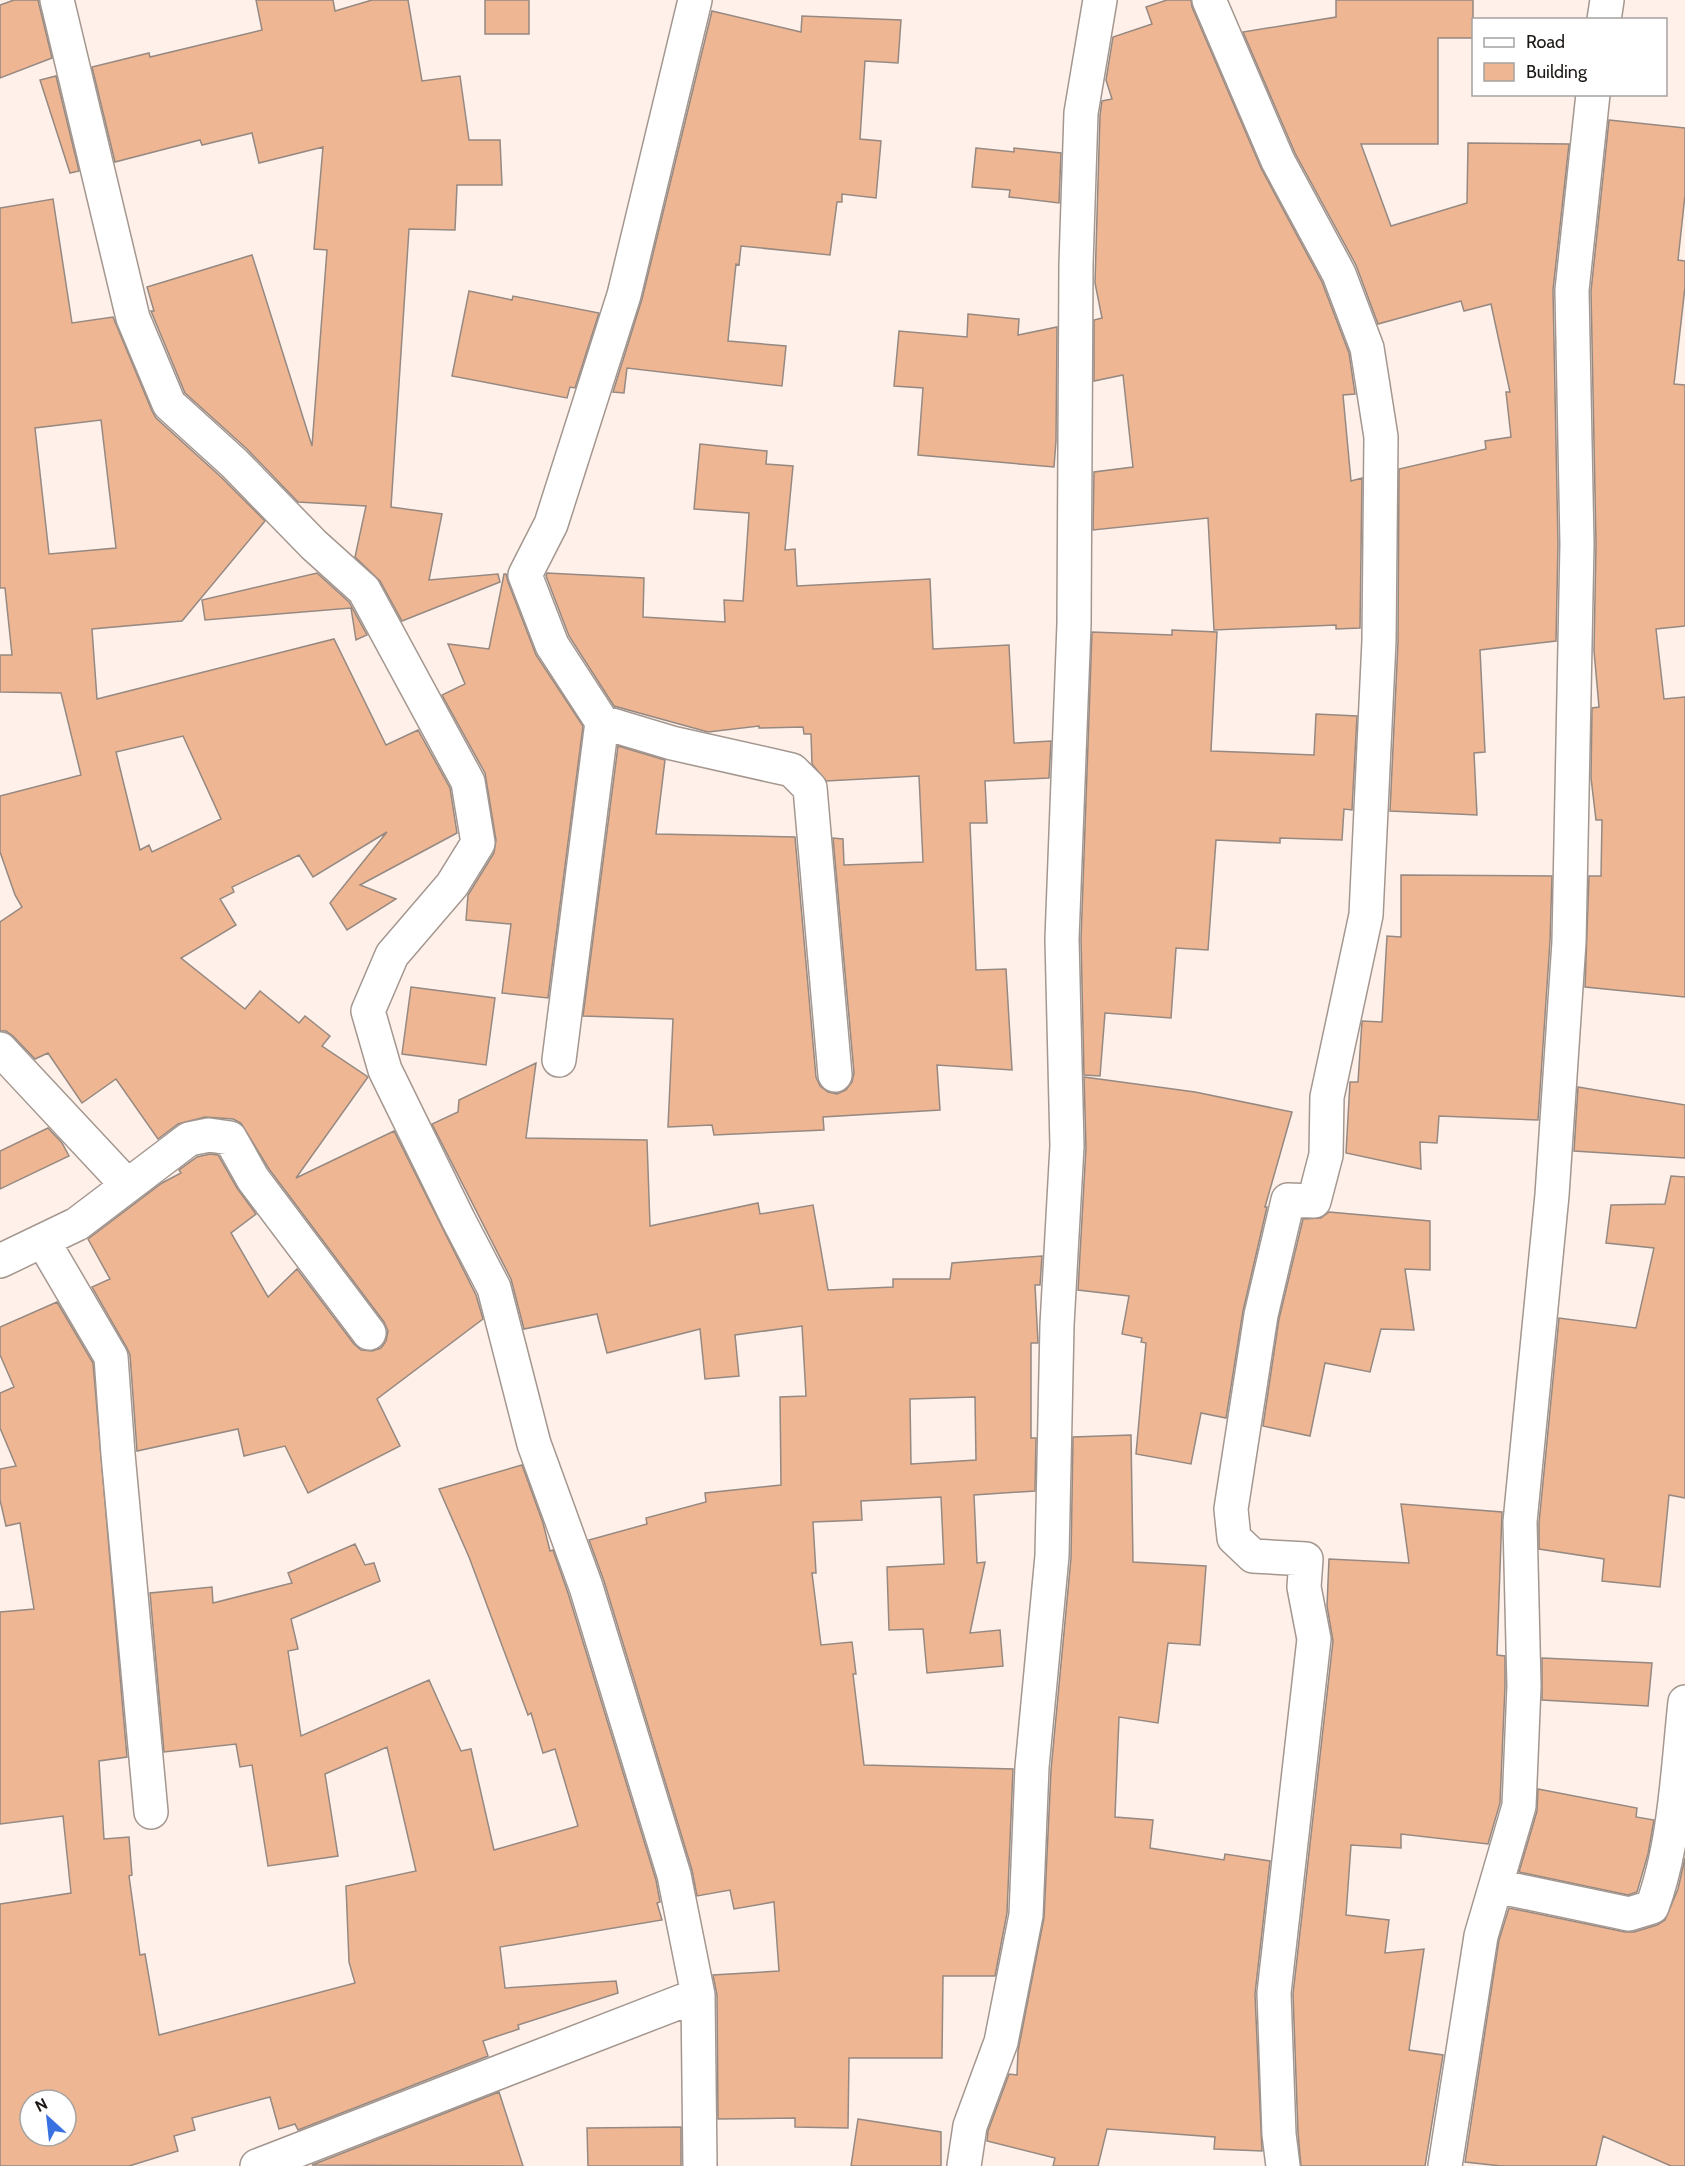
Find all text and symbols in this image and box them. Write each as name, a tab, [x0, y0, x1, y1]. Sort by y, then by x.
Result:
legend	[1472, 18, 1667, 96]
text: Road	[1526, 31, 1565, 53]
text: Building	[1526, 61, 1588, 83]
north arrow	[18, 2088, 78, 2148]
text: N	[32, 2094, 51, 2116]

